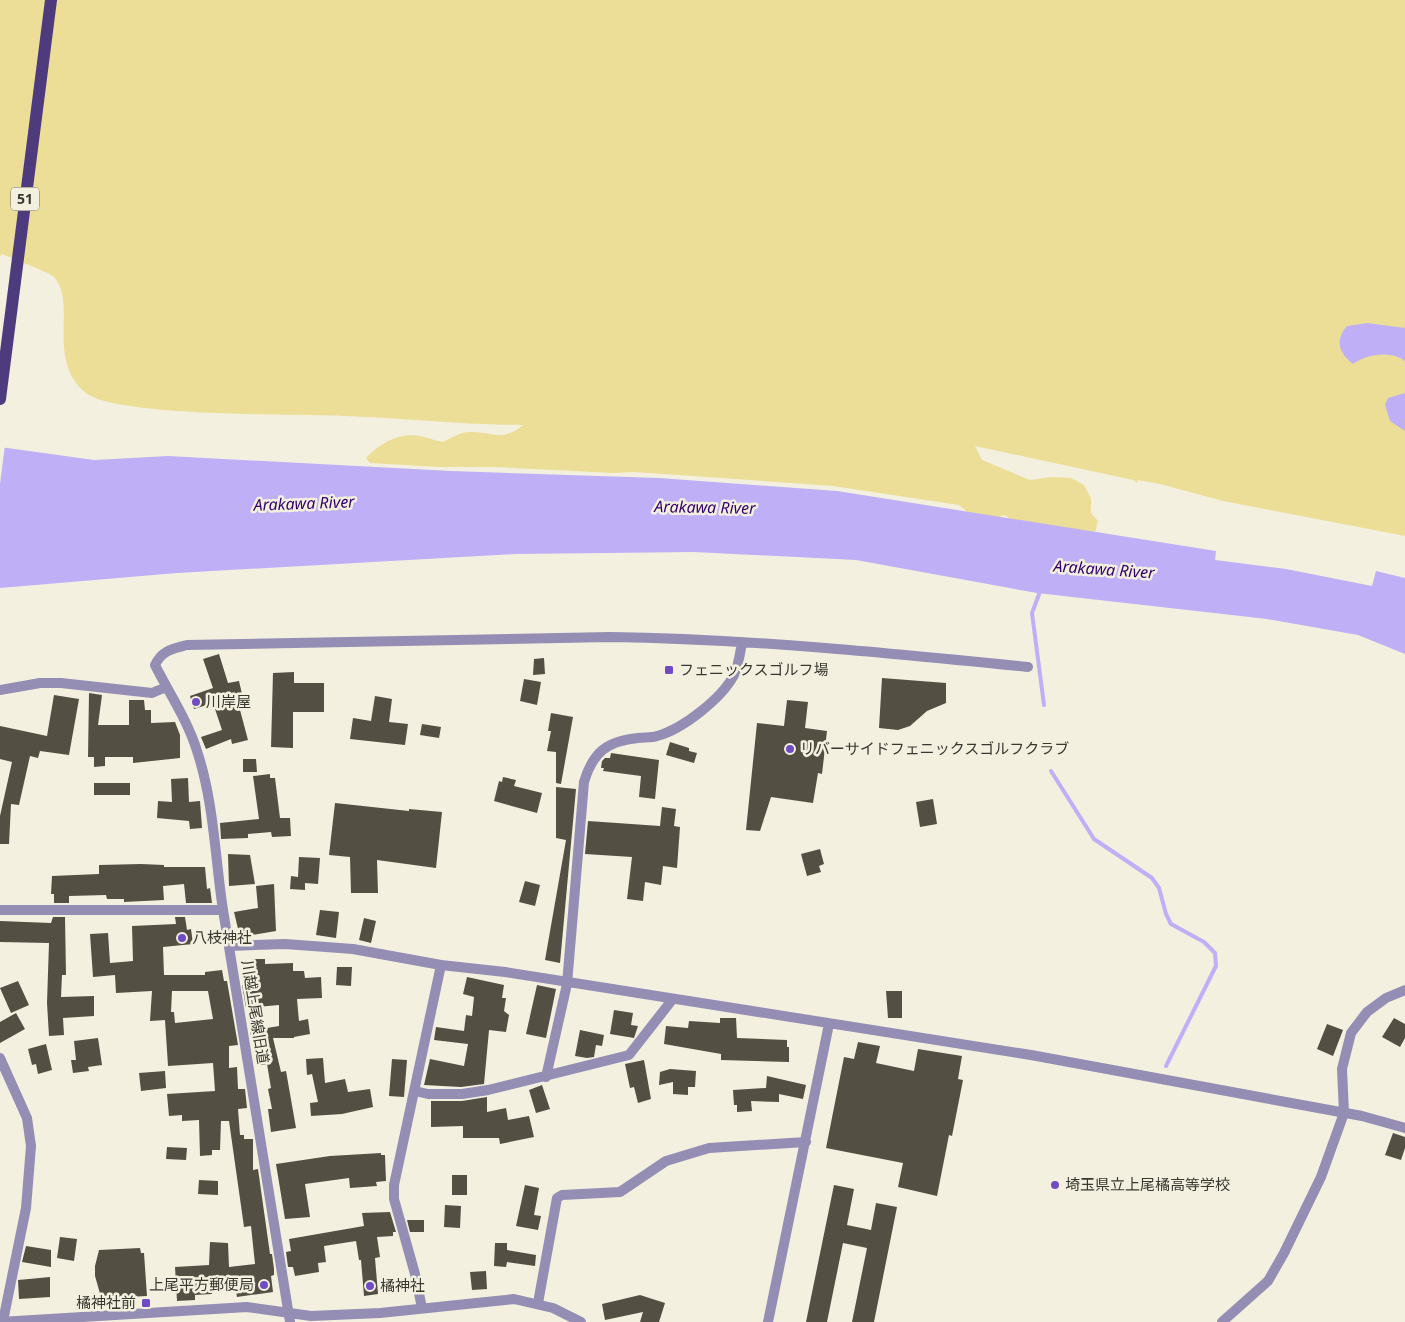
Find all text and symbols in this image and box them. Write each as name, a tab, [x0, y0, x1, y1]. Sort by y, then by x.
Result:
road number: 51	[11, 188, 39, 210]
water label: Arakawa River	[252, 490, 356, 516]
water label: Arakawa River	[653, 495, 756, 519]
water label: Arakawa River	[1052, 554, 1156, 584]
place label: フェニックスゴルフ場	[679, 659, 829, 679]
marker: フェニックスゴルフ場	[663, 664, 675, 676]
place label: 川岸屋	[206, 691, 251, 711]
marker: 川岸屋	[190, 696, 202, 708]
place label: リバーサイドフェニックスゴルフクラブ	[800, 738, 1069, 758]
marker: リバーサイドフェニックスゴルフクラブ	[784, 743, 796, 755]
place label: 八枝神社	[192, 927, 252, 947]
marker: 八枝神社	[176, 932, 188, 944]
street label: 川越上尾線旧道	[238, 958, 274, 1065]
place label: 埼玉県立上尾橘高等学校	[1065, 1174, 1230, 1194]
marker: 埼玉県立上尾橘高等学校	[1049, 1179, 1061, 1191]
place label: 上尾平方郵便局	[149, 1274, 254, 1294]
place label: 橘神社	[380, 1275, 425, 1295]
marker: 上尾平方郵便局	[258, 1279, 270, 1291]
marker: 橘神社	[364, 1280, 376, 1292]
place label: 橘神社前	[76, 1292, 136, 1312]
marker: 橘神社前	[140, 1297, 152, 1309]

